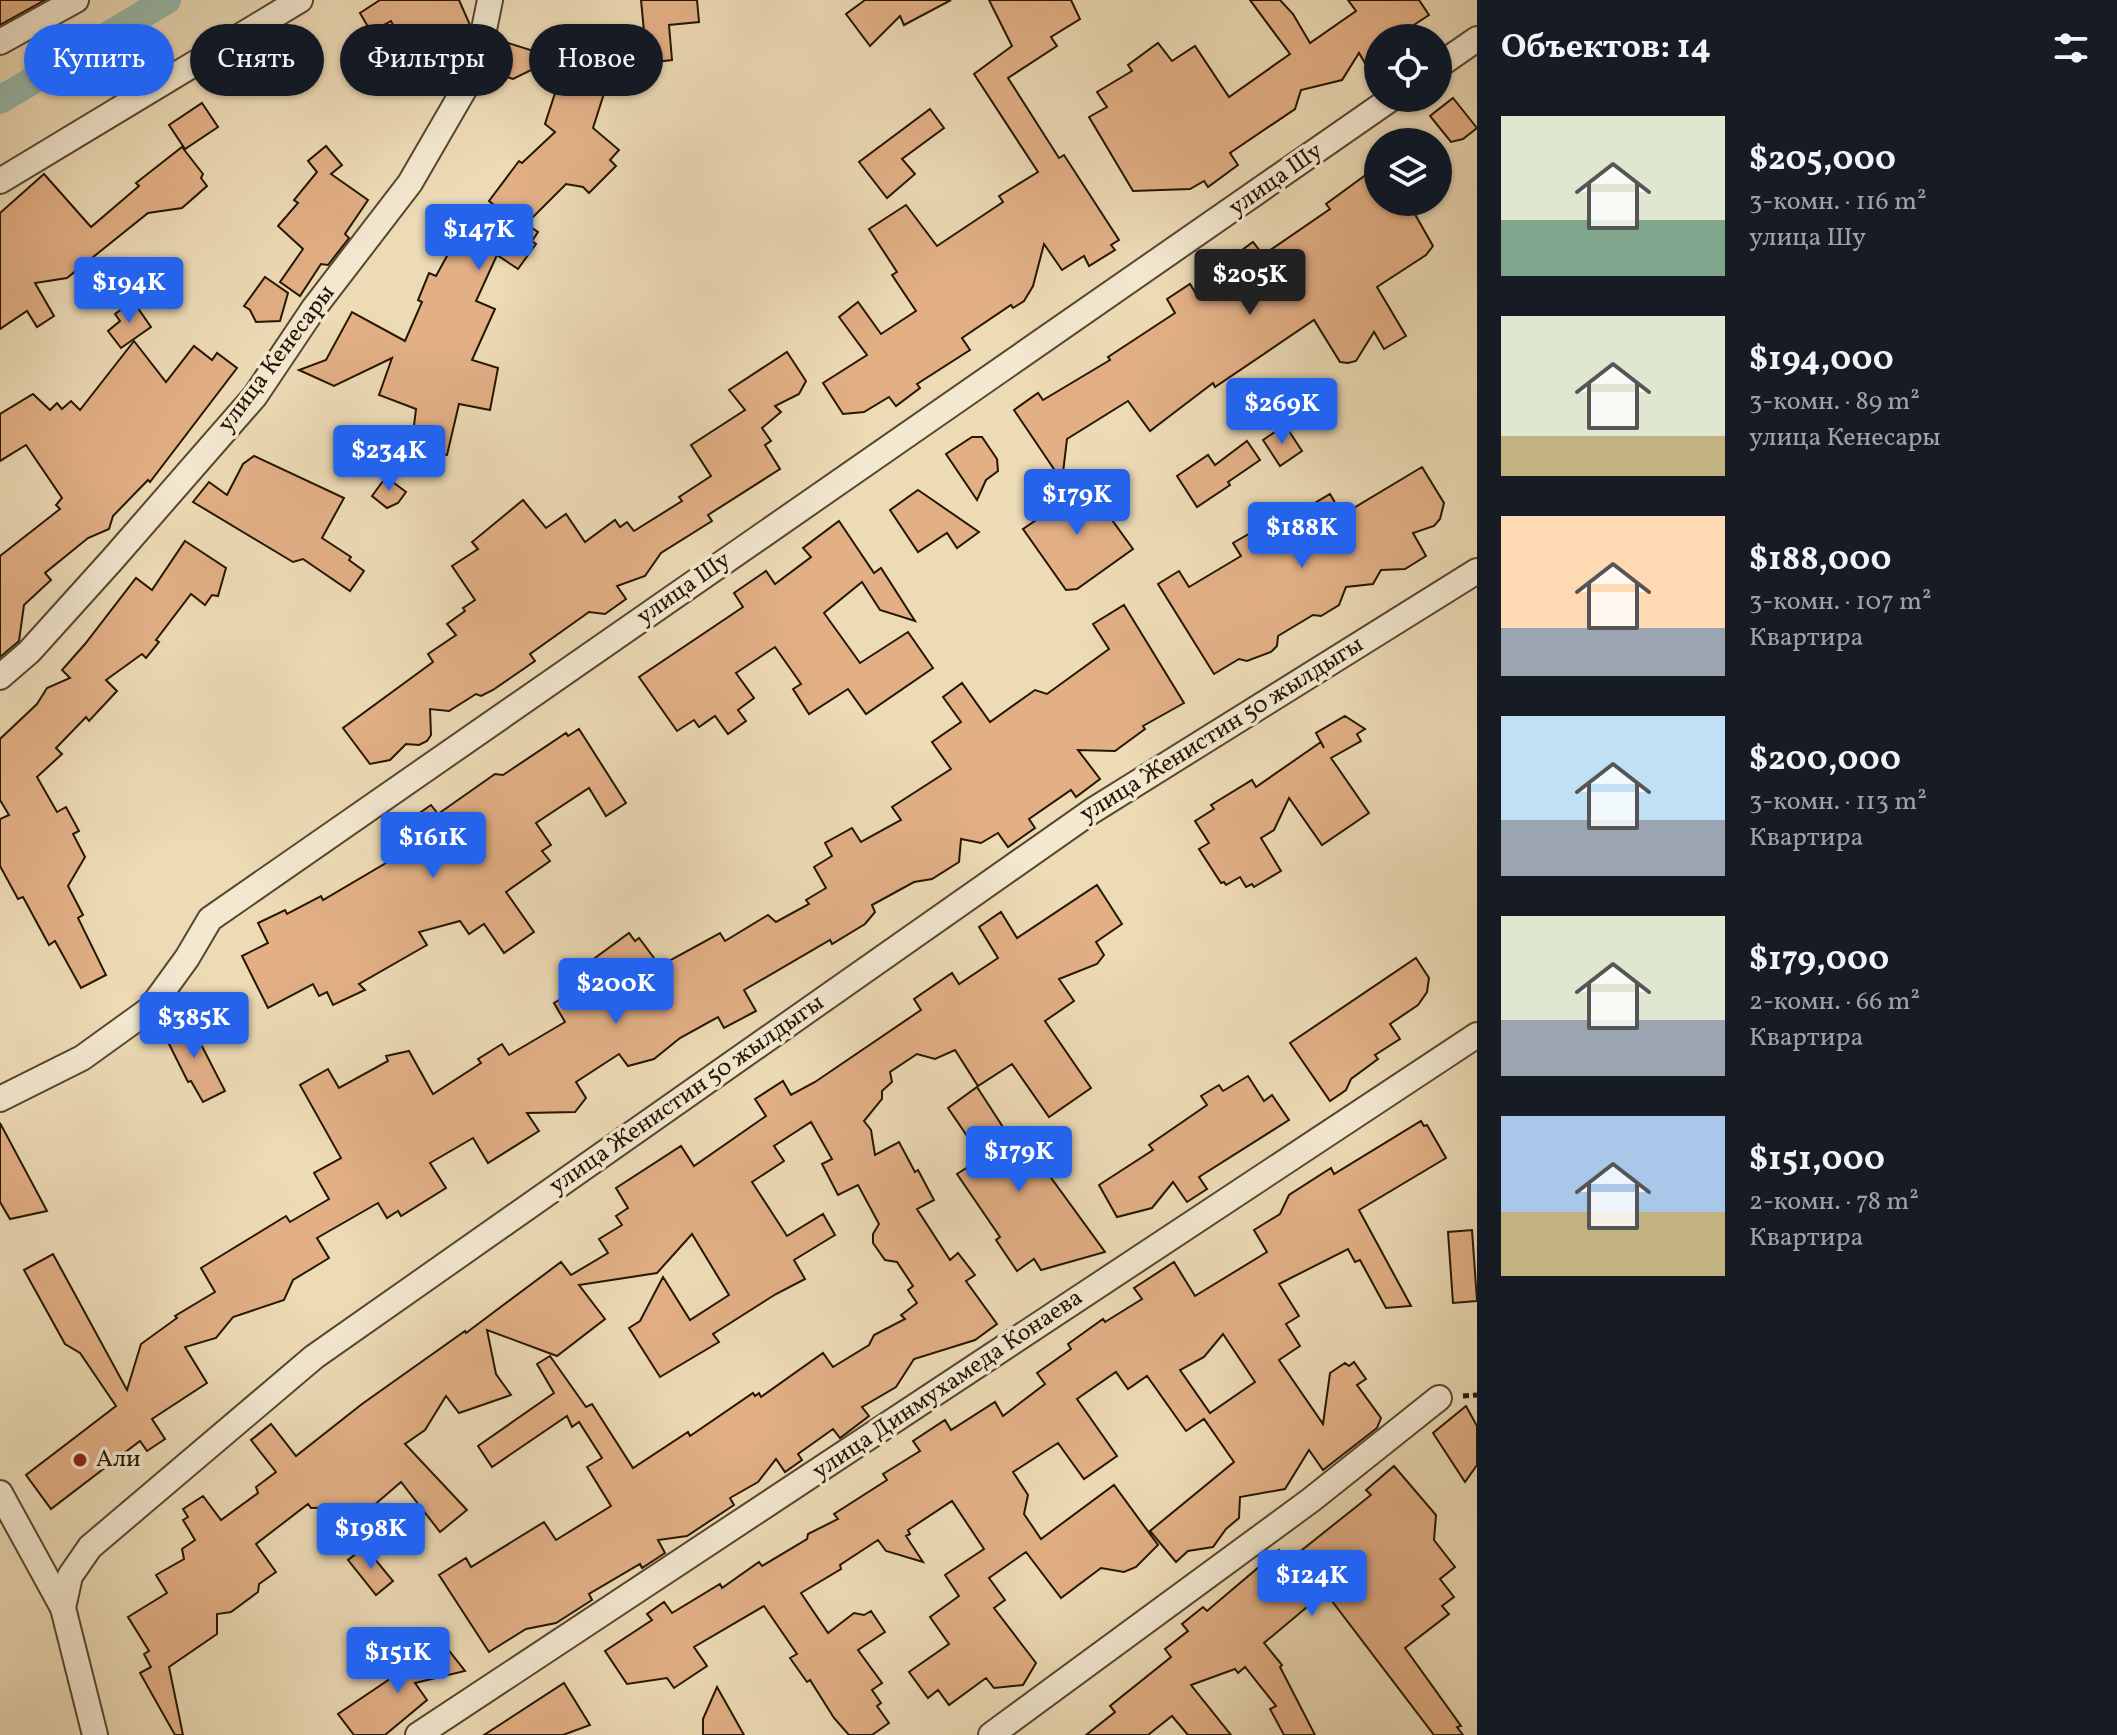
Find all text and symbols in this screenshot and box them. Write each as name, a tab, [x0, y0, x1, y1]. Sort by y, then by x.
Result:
chip: Купить	[24, 24, 174, 96]
chip: Снять	[190, 24, 324, 96]
chip: Фильтры	[340, 24, 513, 96]
chip: Новое	[529, 24, 663, 96]
map controls	[1364, 24, 1452, 216]
button: locate	[1364, 24, 1452, 112]
text: Объектов: 14	[1501, 25, 1711, 72]
icon: filters	[2049, 26, 2093, 70]
button: layers	[1364, 128, 1452, 216]
street label: улица Шу	[1222, 135, 1330, 225]
text: $205,000	[1749, 137, 1896, 184]
icon: home	[1565, 148, 1661, 244]
text: 3-комн. · 116 m²	[1749, 184, 1927, 220]
pin: $147K	[423, 204, 535, 272]
text: $147K	[443, 212, 515, 248]
text: улица Шу	[1749, 220, 1866, 256]
pin: $205K	[1194, 249, 1306, 317]
pin: $194K	[73, 257, 185, 325]
text: $205K	[1212, 257, 1288, 293]
text: $194K	[92, 265, 166, 301]
street label: улица Кенесары	[210, 278, 344, 440]
text: $194,000	[1749, 337, 1894, 384]
icon: home	[1565, 348, 1661, 444]
pin: $269K	[1226, 378, 1338, 446]
text: 3-комн. · 89 m²	[1749, 384, 1920, 420]
text: $269K	[1244, 386, 1320, 422]
text: улица Кенесары	[1749, 420, 1941, 456]
pin: $234K	[333, 425, 445, 493]
text: $234K	[351, 433, 427, 469]
pin: $179K	[1021, 469, 1133, 537]
text: $179K	[1042, 477, 1112, 513]
pin: $188K	[1246, 502, 1358, 570]
text: $188K	[1266, 510, 1338, 546]
text: $188,000	[1749, 537, 1891, 584]
street label: улица Шу	[630, 544, 738, 634]
icon: home	[1565, 548, 1661, 644]
text: 3-комн. · 107 m²	[1749, 584, 1932, 620]
text: Квартира	[1749, 620, 1863, 656]
street label: улица Женистин 50 жылдыгы	[1074, 628, 1371, 832]
text: $200,000	[1749, 737, 1901, 784]
icon: home	[1565, 748, 1661, 844]
text: 3-комн. · 113 m²	[1749, 784, 1927, 820]
pin: $161K	[377, 812, 489, 880]
text: $161K	[399, 820, 467, 856]
text: Квартира	[1749, 820, 1863, 856]
text: $179,000	[1749, 937, 1889, 984]
icon: home	[1565, 948, 1661, 1044]
pin: $200K	[560, 958, 672, 1026]
text: $200K	[576, 966, 656, 1002]
text: 2-комн. · 66 m²	[1749, 984, 1920, 1020]
street label: улица Женистин 50 жылдыгы	[543, 987, 831, 1203]
pin: $385K	[138, 992, 250, 1060]
text: $385K	[158, 1000, 230, 1036]
text: Квартира	[1749, 1020, 1863, 1056]
pin: $179K	[963, 1126, 1075, 1194]
text: $179K	[984, 1134, 1054, 1170]
text: $151,000	[1749, 1137, 1885, 1184]
icon: home	[1565, 1148, 1661, 1244]
text: 2-комн. · 78 m²	[1749, 1184, 1919, 1220]
text: Квартира	[1749, 1220, 1863, 1256]
street label: улица Динмухамеда Конаева	[806, 1281, 1090, 1489]
place label: Али	[96, 1443, 141, 1477]
marker: Али	[71, 1451, 89, 1469]
pin: $198K	[315, 1503, 427, 1571]
text: $198K	[335, 1511, 407, 1547]
pin: $124K	[1256, 1550, 1368, 1618]
text: $124K	[1276, 1558, 1348, 1594]
pin: $151K	[342, 1627, 454, 1695]
text: $151K	[365, 1635, 431, 1671]

